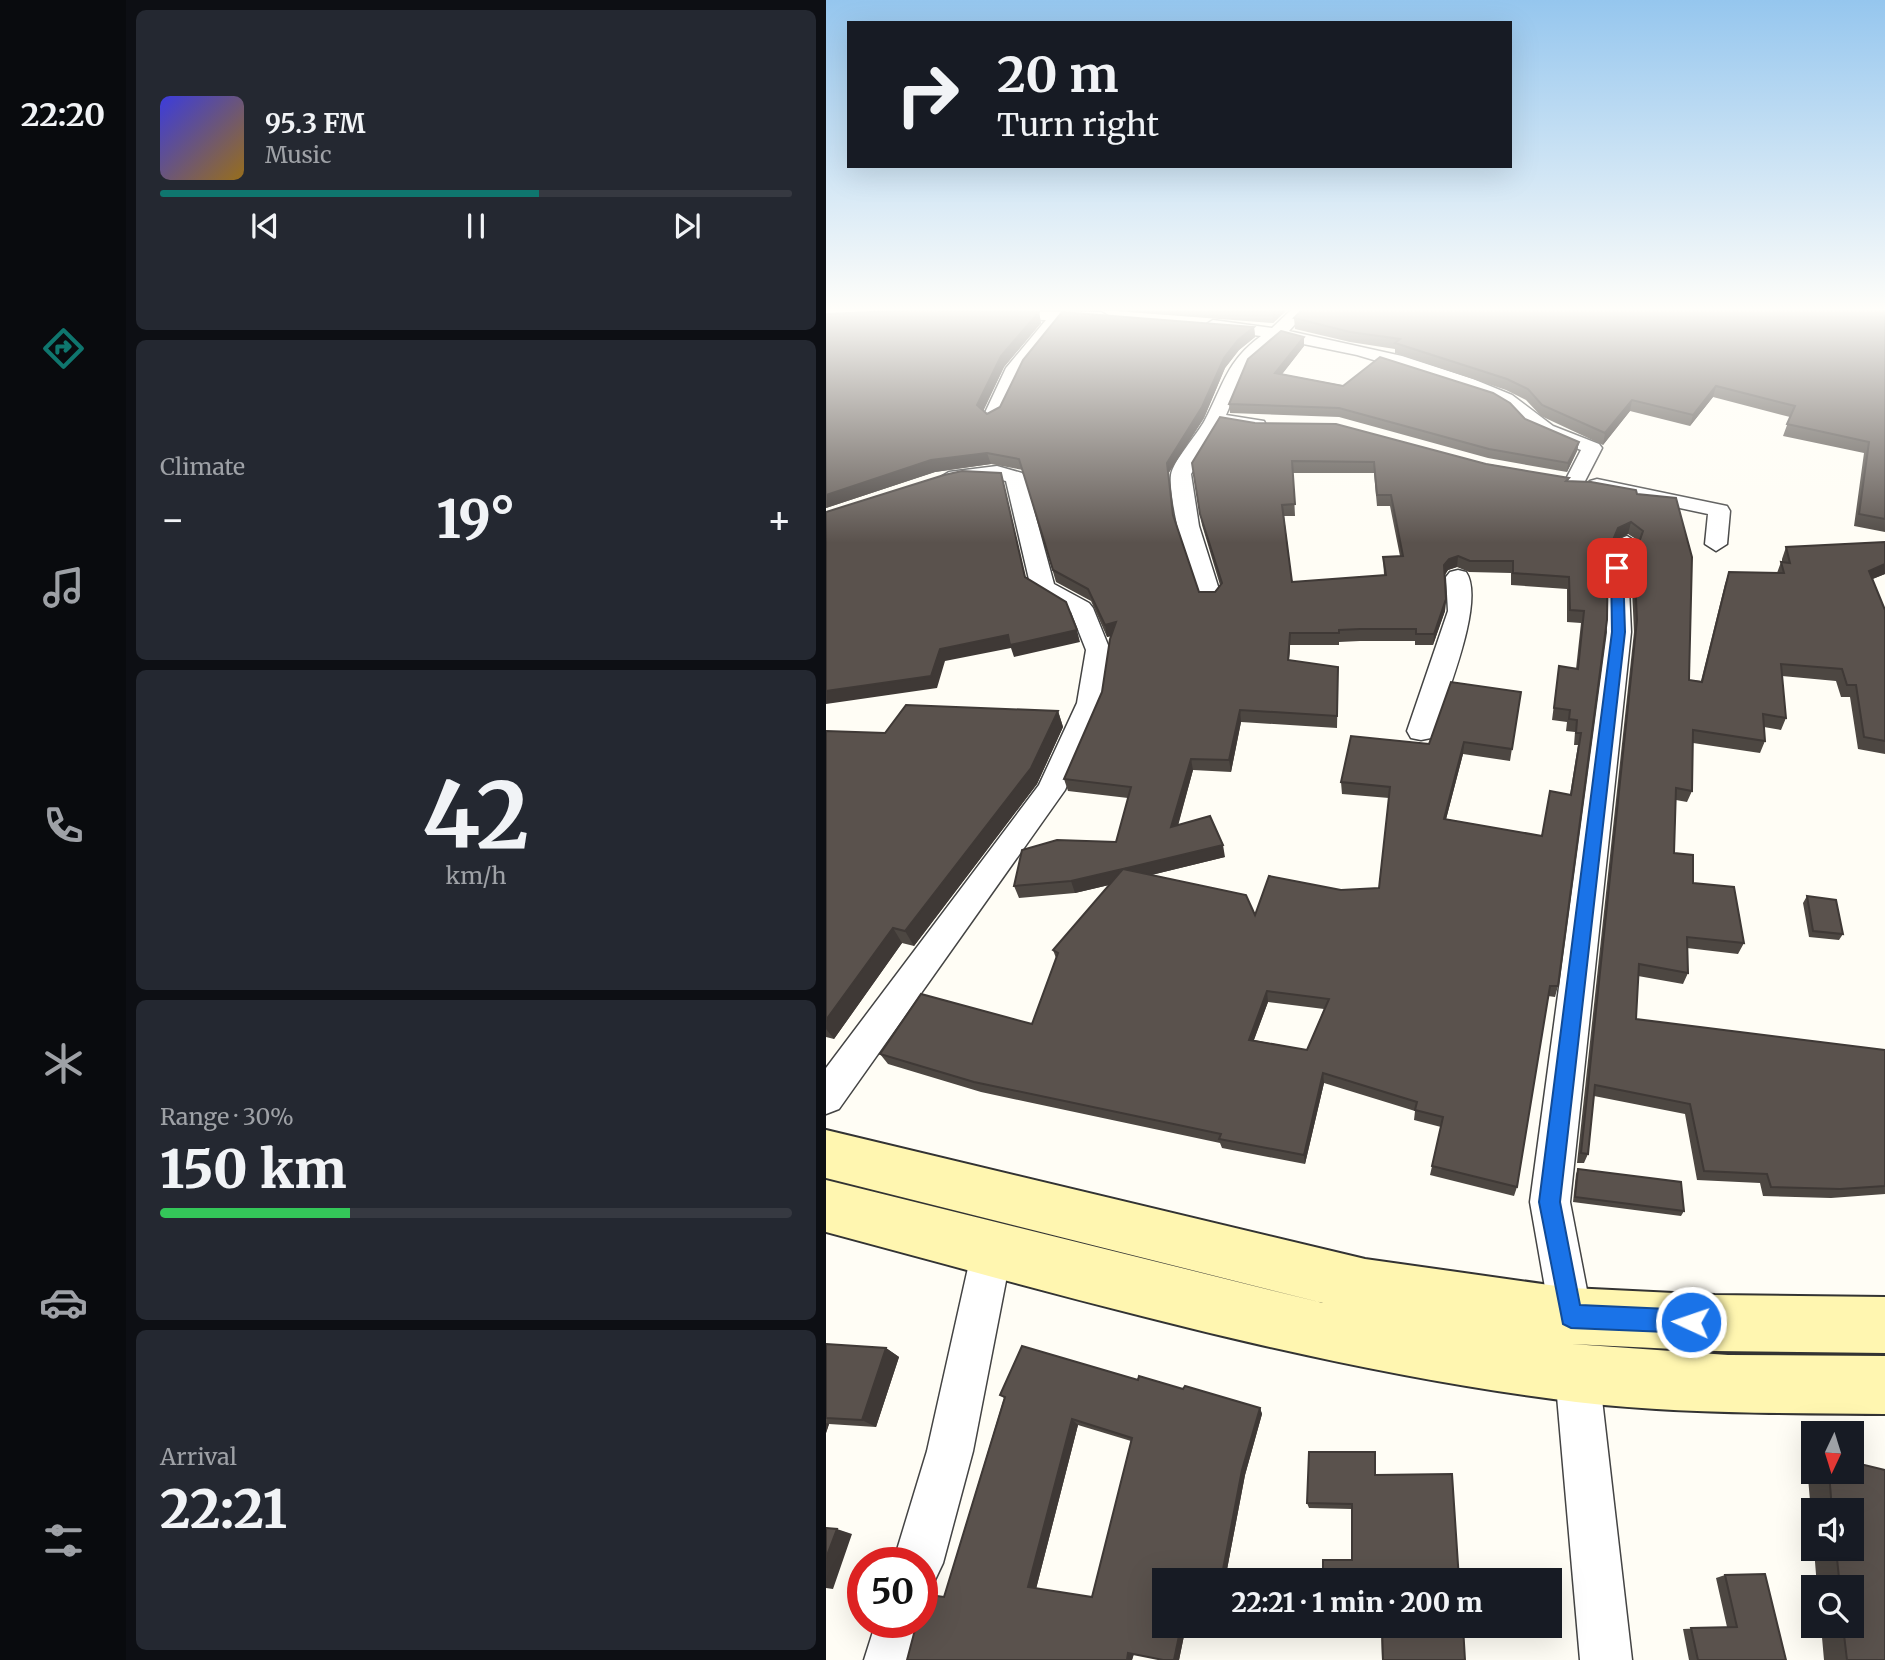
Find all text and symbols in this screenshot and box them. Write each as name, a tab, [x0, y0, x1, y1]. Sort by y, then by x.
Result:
text: 20 m	[997, 44, 1118, 105]
icon: right	[882, 49, 973, 140]
text: 22:20	[21, 95, 105, 135]
text: Turn right	[997, 105, 1159, 145]
text: 95.3 FM	[265, 107, 366, 140]
text: Music	[265, 140, 332, 169]
icon: previous	[246, 207, 284, 245]
icon: pause	[457, 207, 495, 245]
icon: next	[668, 207, 706, 245]
icon: directions	[39, 324, 88, 373]
text: Climate	[160, 452, 245, 481]
text: 19°	[437, 487, 515, 552]
text: −	[160, 496, 185, 543]
text: +	[767, 496, 792, 543]
pin	[1587, 538, 1647, 598]
icon: arrive	[1598, 549, 1636, 587]
icon: music	[39, 563, 88, 612]
text: 42	[422, 758, 530, 873]
icon: phone	[39, 801, 88, 850]
text: km/h	[446, 861, 506, 890]
icon: climate	[39, 1039, 88, 1088]
text: Range · 30%	[160, 1102, 294, 1131]
text: 150 km	[160, 1137, 346, 1202]
icon: car	[39, 1278, 88, 1327]
position arrow	[1654, 1285, 1728, 1359]
north arrow	[1801, 1421, 1864, 1484]
map controls	[1801, 1421, 1864, 1638]
text: Arrival	[160, 1442, 237, 1471]
text: 22:21	[160, 1477, 287, 1542]
button: sound	[1801, 1498, 1864, 1561]
icon: filters	[39, 1516, 88, 1565]
speed limit sign: 50	[847, 1547, 938, 1638]
button: search	[1801, 1575, 1864, 1638]
text: 22:21 · 1 min · 200 m	[1231, 1586, 1483, 1619]

